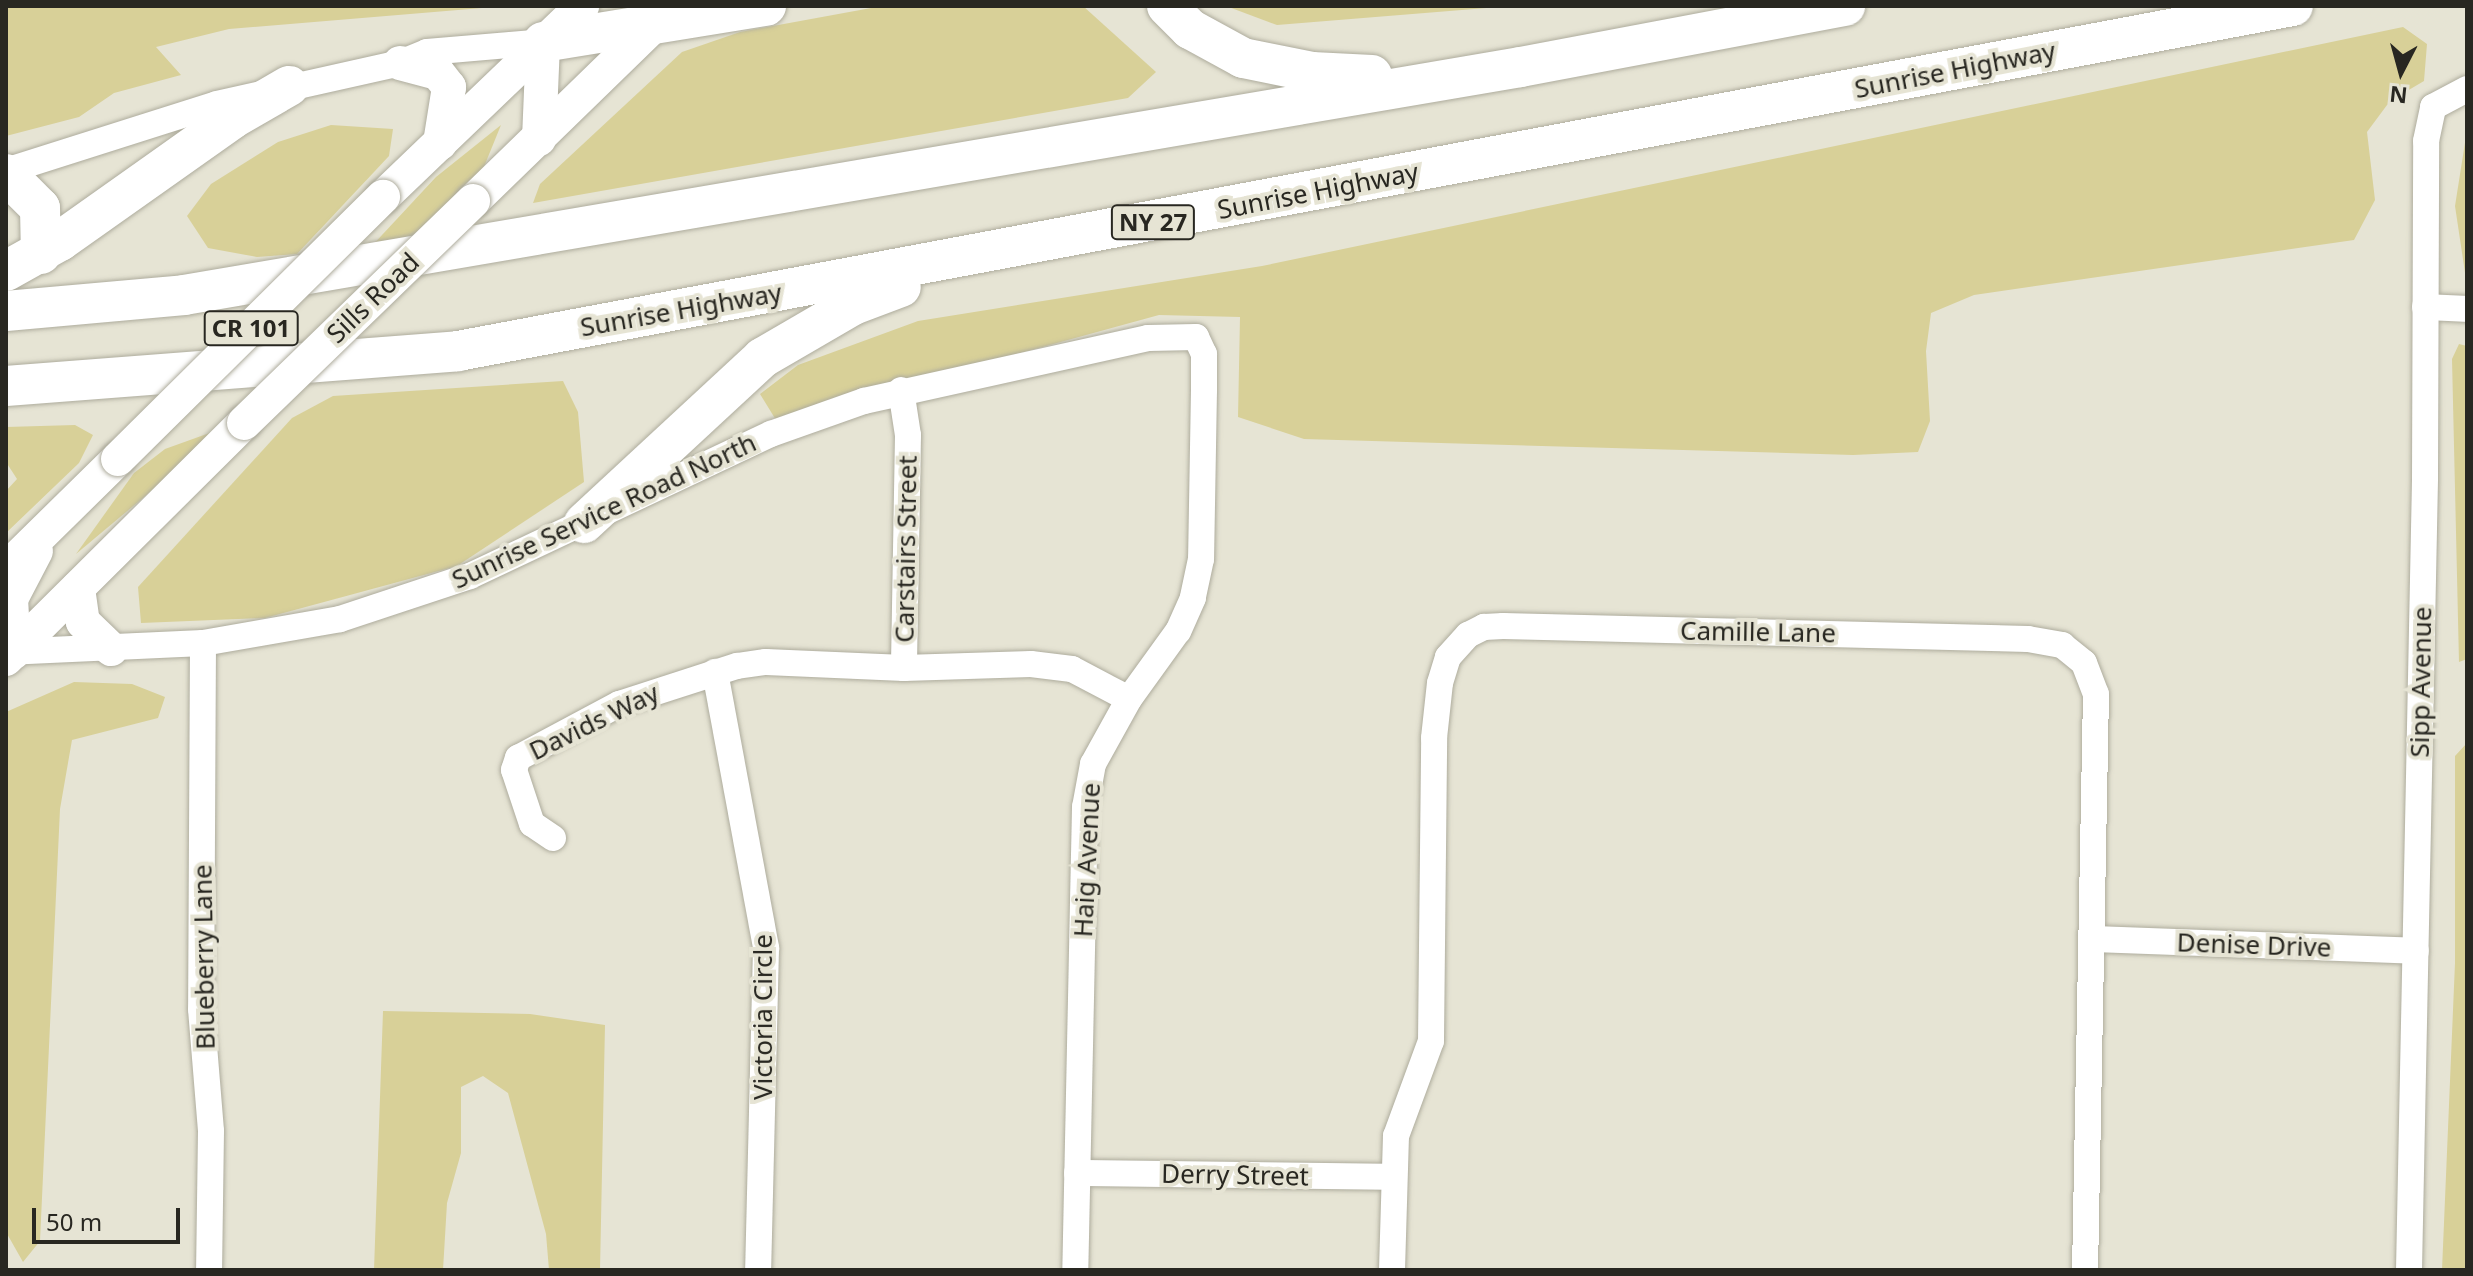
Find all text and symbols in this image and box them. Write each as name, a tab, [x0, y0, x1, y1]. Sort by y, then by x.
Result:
north arrow	[2361, 32, 2441, 112]
street label: Sunrise Highway	[1852, 35, 2058, 105]
text: N	[2388, 80, 2409, 112]
street label: Sunrise Highway	[1215, 156, 1421, 226]
road number: NY 27	[1109, 202, 1197, 242]
street label: Sills Road	[320, 246, 426, 350]
street label: Sunrise Highway	[578, 277, 784, 343]
road number: CR 101	[203, 308, 299, 348]
street label: Sunrise Service Road North	[447, 427, 761, 595]
street label: Carstairs Street	[889, 455, 923, 643]
street label: Sipp Avenue	[2404, 606, 2438, 758]
street label: Camille Lane	[1680, 615, 1836, 649]
street label: Davids Way	[524, 677, 664, 767]
street label: Haig Avenue	[1067, 782, 1107, 938]
street label: Blueberry Lane	[187, 864, 221, 1050]
street label: Denise Drive	[2176, 927, 2332, 963]
street label: Victoria Circle	[747, 934, 779, 1100]
street label: Derry Street	[1161, 1158, 1309, 1192]
scale bar	[36, 1192, 184, 1242]
text: 50 m	[46, 1205, 102, 1238]

